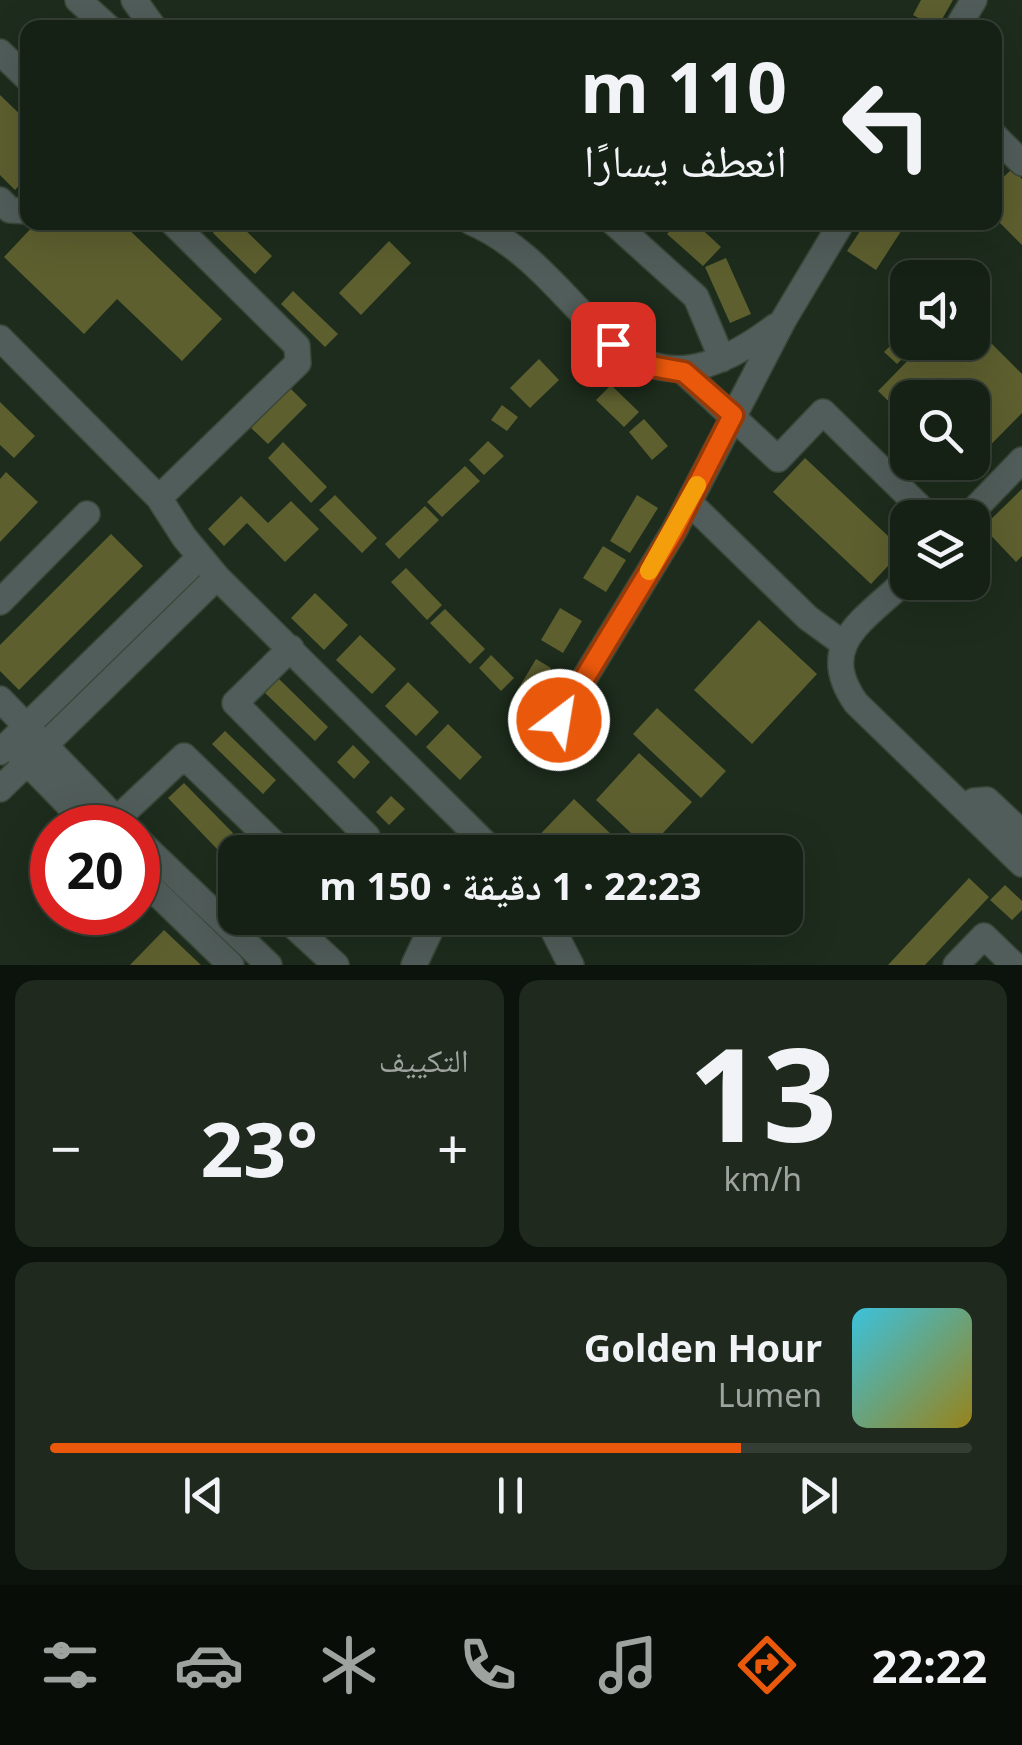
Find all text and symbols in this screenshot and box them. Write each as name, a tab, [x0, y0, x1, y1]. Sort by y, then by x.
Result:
text: 110 m	[580, 38, 787, 134]
icon: left	[822, 60, 952, 190]
text: انعطف يسارًا	[584, 129, 787, 190]
map controls	[890, 260, 990, 600]
button: sound	[890, 260, 990, 360]
pin	[571, 302, 656, 387]
icon: arrive	[586, 317, 641, 372]
button: search	[890, 380, 990, 480]
button: layers	[890, 500, 990, 600]
position arrow	[507, 668, 611, 772]
speed limit sign: 20	[30, 805, 160, 935]
text: 22:23 · 1 دقيقة · 150 m	[319, 859, 702, 911]
text: 13	[688, 1003, 837, 1180]
text: التكييف	[379, 1038, 469, 1081]
text: 23°	[200, 1097, 318, 1199]
text: −	[50, 1110, 81, 1185]
text: +	[437, 1110, 468, 1185]
text: km/h	[723, 1157, 802, 1200]
text: Golden Hour	[584, 1321, 822, 1373]
text: Lumen	[718, 1373, 822, 1416]
icon: previous	[176, 1468, 231, 1523]
icon: pause	[483, 1468, 538, 1523]
icon: next	[791, 1468, 846, 1523]
icon: filters	[35, 1630, 105, 1700]
icon: car	[174, 1630, 244, 1700]
icon: climate	[314, 1630, 384, 1700]
icon: phone	[453, 1630, 523, 1700]
icon: music	[593, 1630, 663, 1700]
icon: directions	[732, 1630, 802, 1700]
text: 22:22	[872, 1635, 987, 1696]

